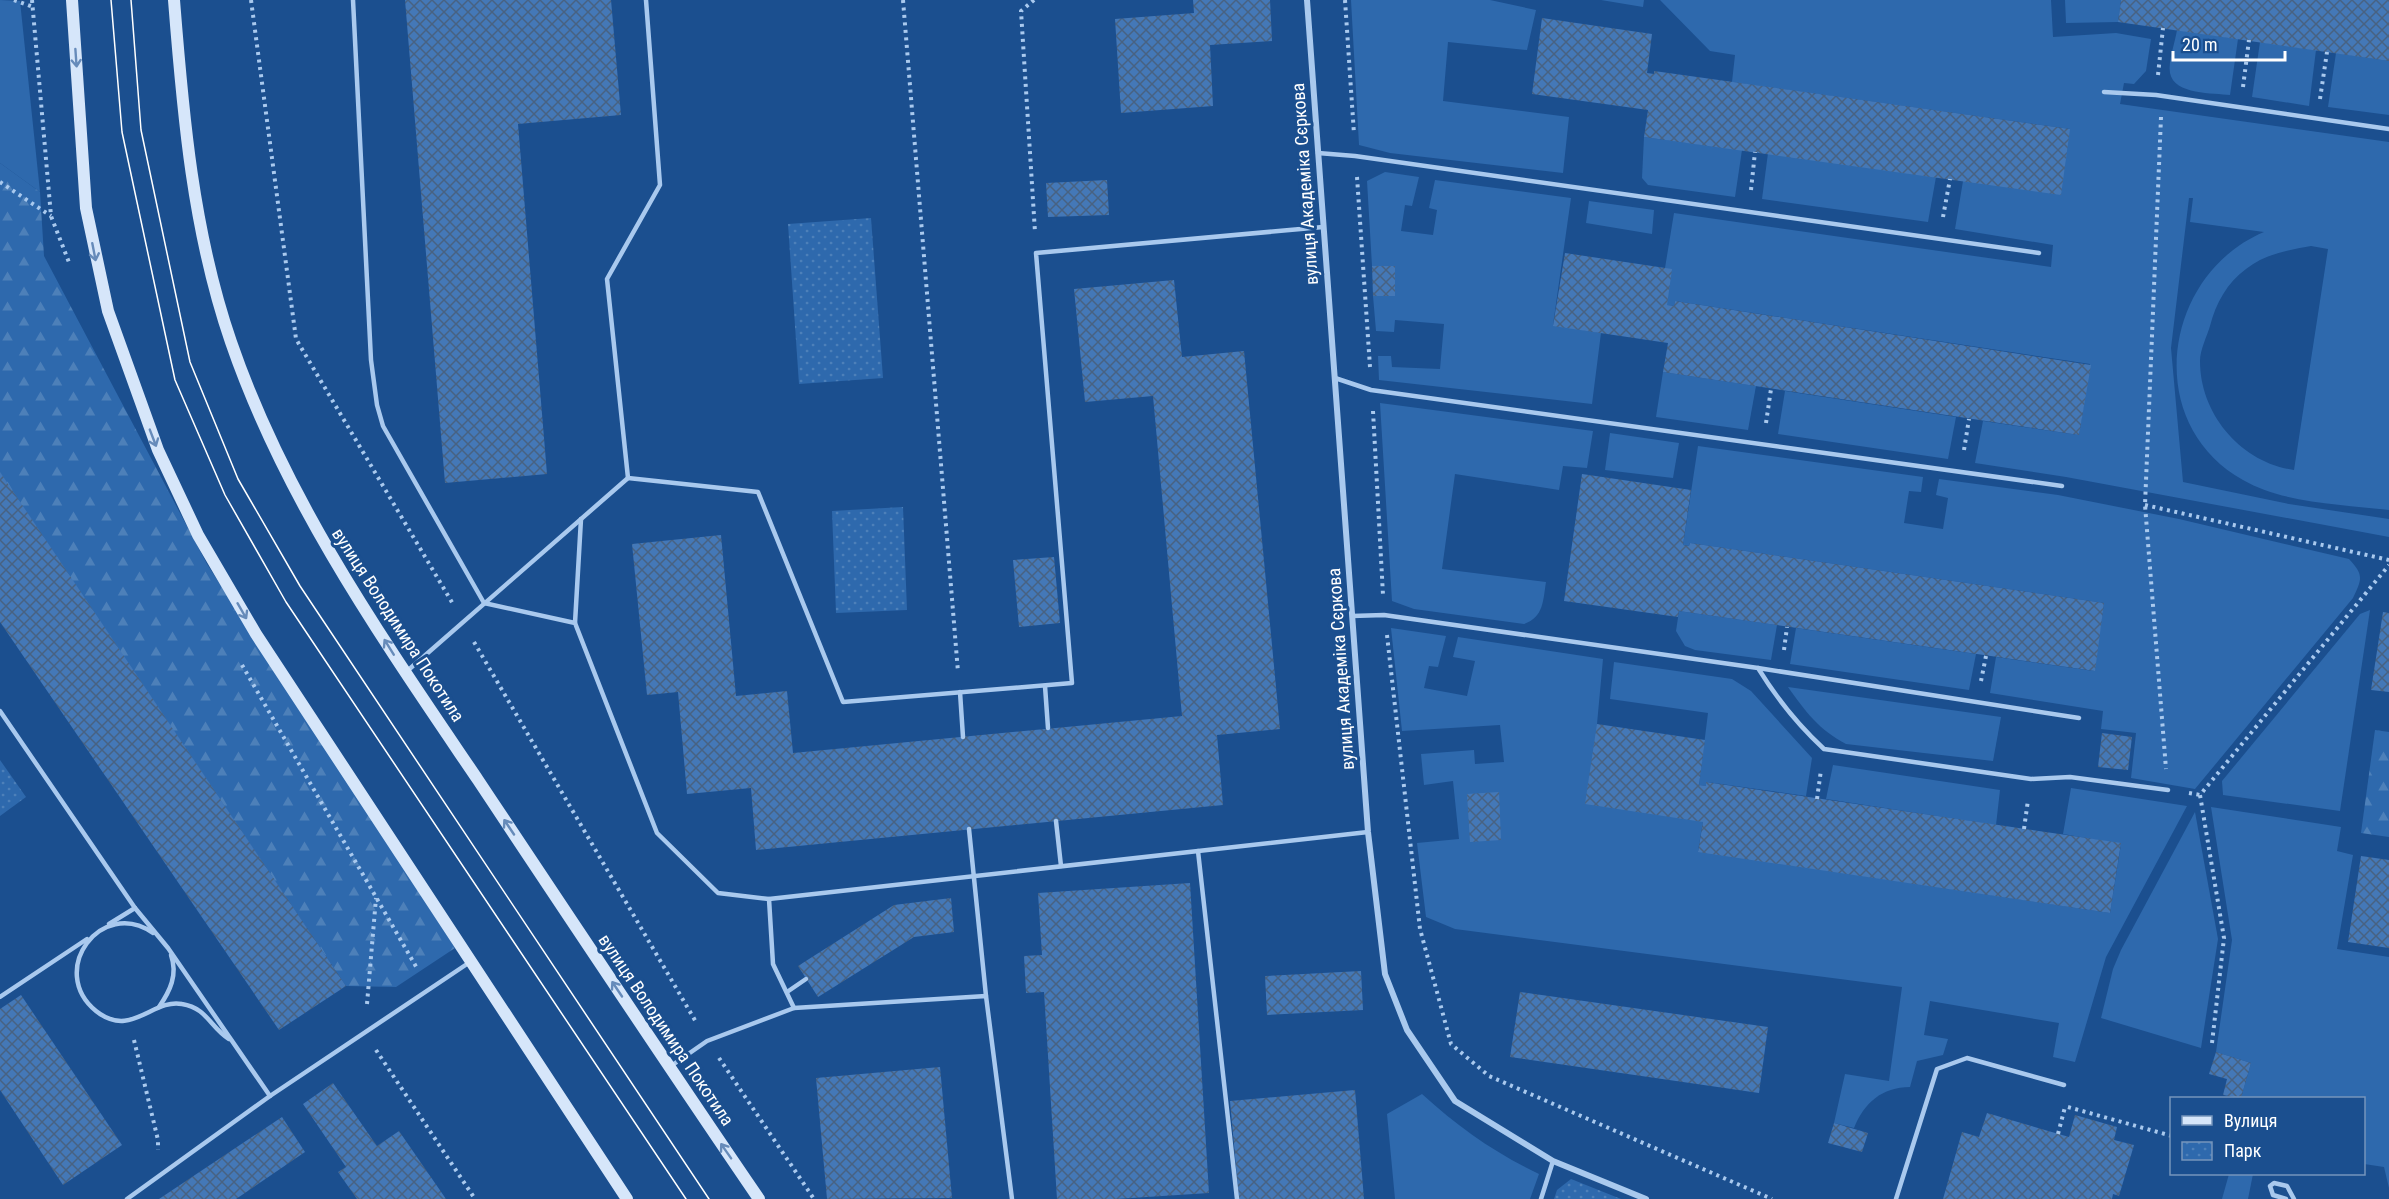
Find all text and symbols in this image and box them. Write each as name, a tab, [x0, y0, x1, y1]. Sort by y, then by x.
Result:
scale bar	[2173, 24, 2286, 62]
text: 20 m	[2182, 34, 2217, 55]
one-way arrow	[70, 48, 81, 68]
street label: вулиця Академіка Сєркова	[1287, 82, 1322, 286]
one-way arrow	[89, 242, 100, 262]
one-way arrow	[149, 428, 160, 446]
street label: вулиця Володимира Покотила	[328, 524, 469, 725]
street label: вулиця Академіка Сєркова	[1323, 567, 1358, 771]
one-way arrow	[236, 602, 248, 619]
one-way arrow	[383, 639, 395, 656]
one-way arrow	[503, 819, 515, 836]
street label: вулиця Володимира Покотила	[594, 930, 738, 1129]
one-way arrow	[611, 981, 623, 998]
legend	[2170, 1097, 2365, 1175]
text: Вулиця	[2224, 1110, 2278, 1131]
text: Парк	[2224, 1140, 2262, 1161]
one-way arrow	[720, 1143, 732, 1159]

